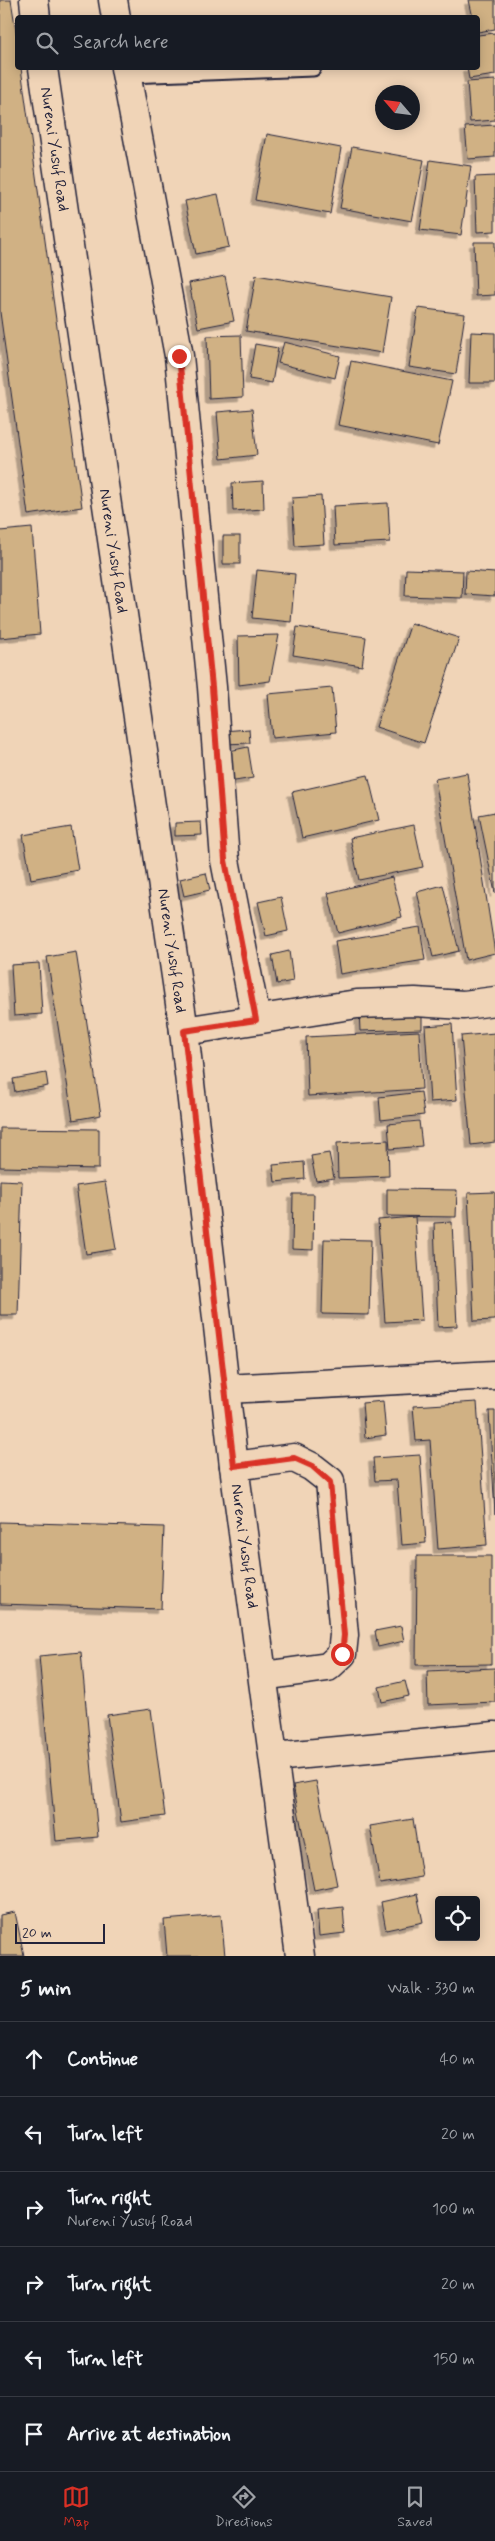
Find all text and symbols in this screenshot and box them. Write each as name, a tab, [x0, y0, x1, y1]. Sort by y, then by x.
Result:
search box	[15, 15, 480, 70]
icon: search	[33, 29, 61, 57]
text: Search here	[73, 30, 169, 55]
street label: Nureni Yusuf Road	[35, 85, 74, 213]
north arrow	[375, 85, 420, 130]
route end	[168, 345, 191, 368]
street label: Nureni Yusuf Road	[94, 487, 133, 615]
street label: Nureni Yusuf Road	[153, 887, 192, 1014]
street label: Nureni Yusuf Road	[226, 1482, 264, 1610]
route start	[331, 1643, 354, 1666]
map controls	[435, 1896, 480, 1941]
button: locate	[435, 1896, 480, 1941]
scale bar	[15, 1921, 105, 1944]
text: 20 m	[22, 1924, 52, 1942]
text: 5 min	[20, 1975, 72, 2003]
text: Walk · 330 m	[387, 1978, 475, 1999]
icon: ahead	[20, 2045, 48, 2073]
text: Continue	[67, 2047, 138, 2072]
text: 40 m	[439, 2049, 475, 2070]
icon: left	[20, 2120, 48, 2148]
text: Turn left	[67, 2122, 143, 2147]
text: 20 m	[441, 2124, 475, 2145]
text: Turn right	[67, 2186, 151, 2211]
icon: right	[20, 2195, 48, 2223]
text: 100 m	[432, 2199, 475, 2220]
text: Nureni Yusuf Road	[67, 2211, 193, 2232]
icon: right	[20, 2270, 48, 2298]
text: Turn right	[67, 2272, 151, 2297]
text: 20 m	[441, 2274, 475, 2295]
icon: left	[20, 2345, 48, 2373]
text: Turn left	[67, 2347, 143, 2372]
text: 150 m	[433, 2349, 475, 2370]
icon: arrive	[20, 2420, 48, 2448]
text: Arrive at destination	[67, 2422, 231, 2447]
tab: Map	[62, 2483, 90, 2531]
tab: Directions	[215, 2483, 273, 2531]
tab: Saved	[397, 2483, 433, 2531]

